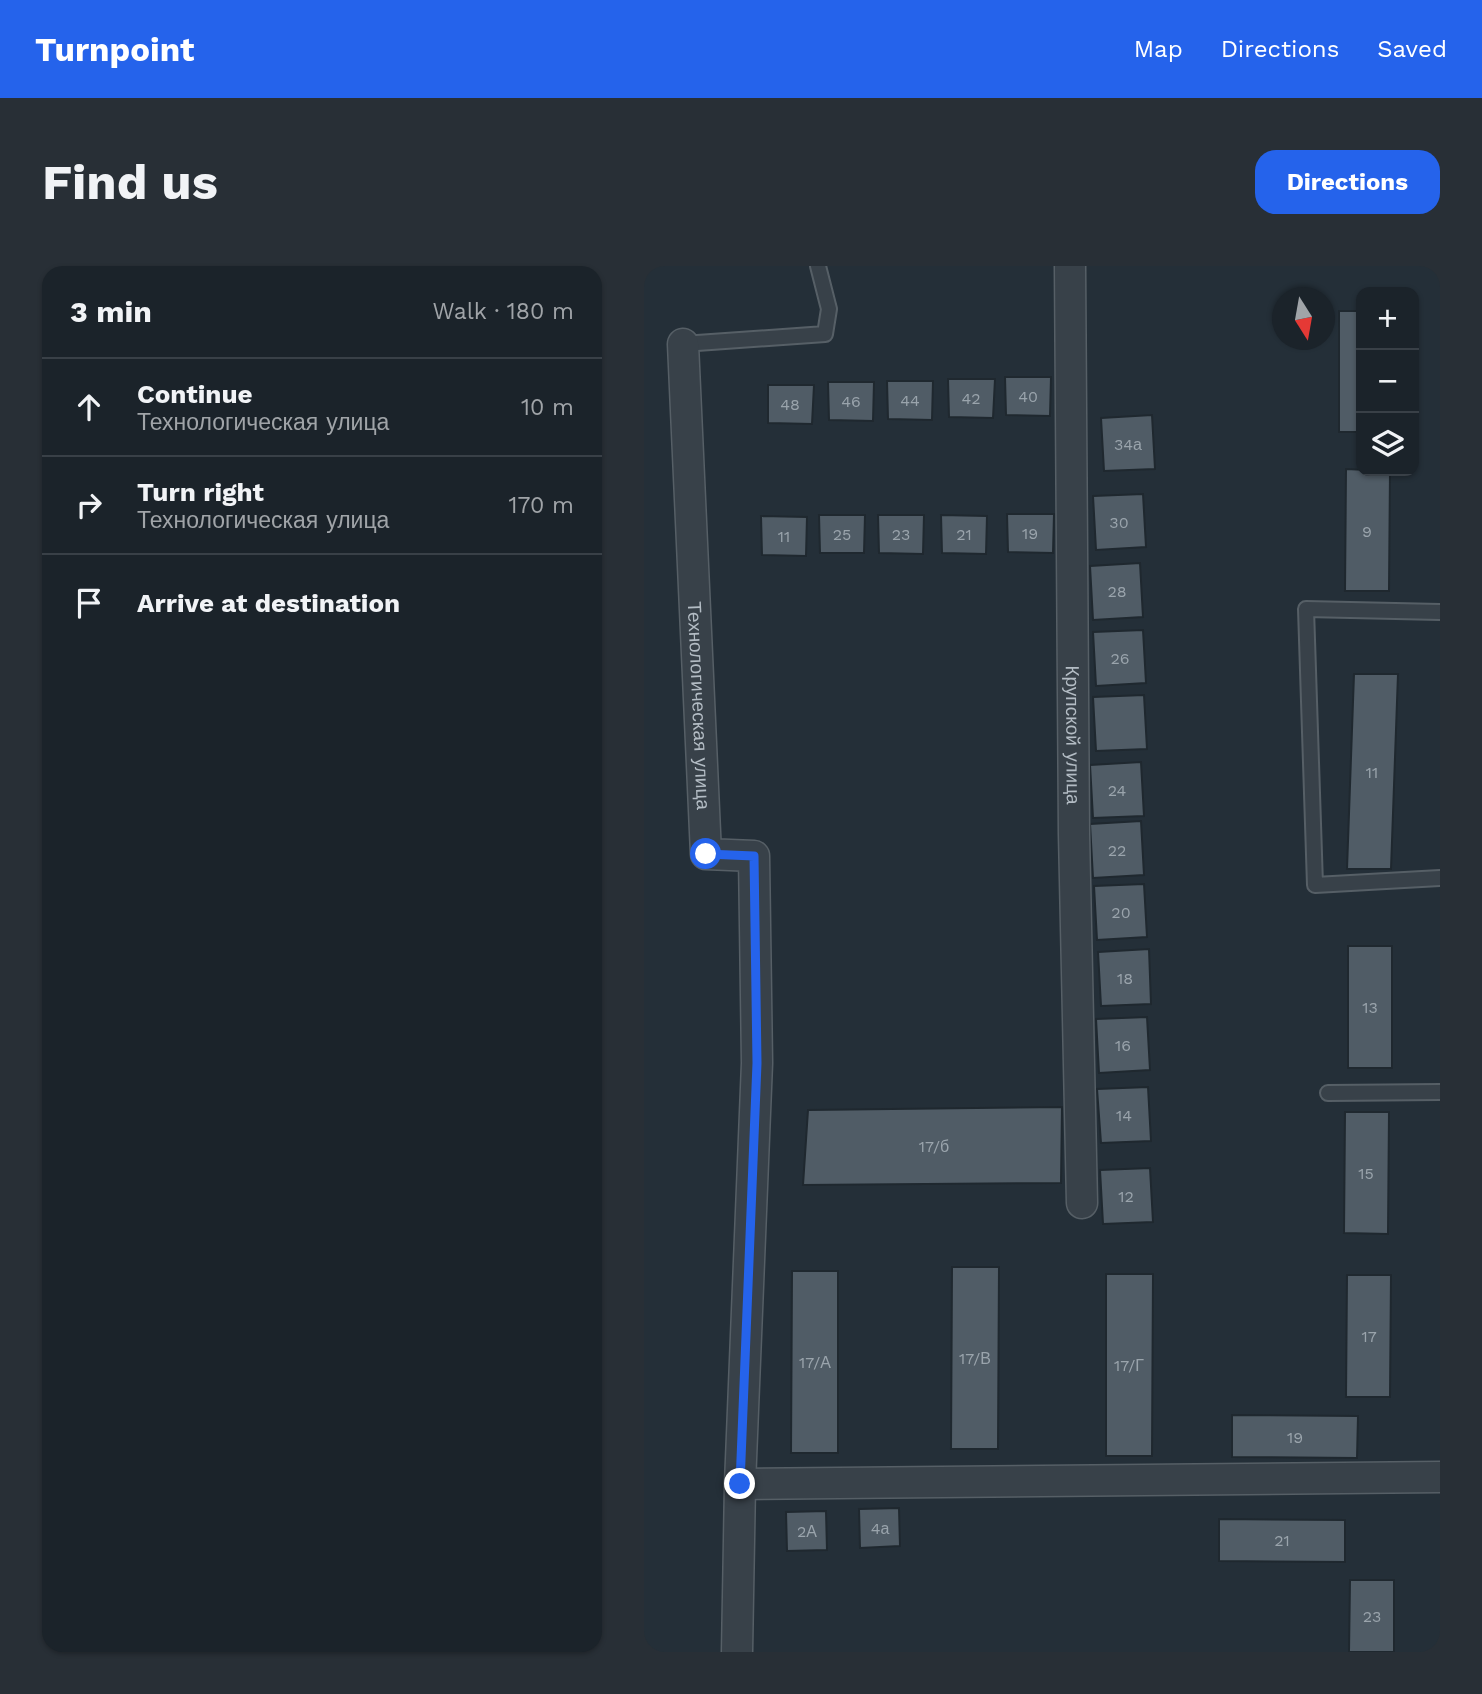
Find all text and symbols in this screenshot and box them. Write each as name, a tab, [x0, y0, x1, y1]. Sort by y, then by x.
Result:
text: Turnpoint	[35, 30, 194, 69]
text: Map	[1134, 35, 1183, 63]
text: Directions	[1221, 35, 1339, 63]
text: Saved	[1377, 35, 1447, 63]
button: Directions	[1255, 150, 1440, 214]
text: Find us	[42, 153, 218, 211]
north arrow	[1272, 287, 1335, 350]
map controls	[1356, 287, 1419, 476]
button: +	[1356, 287, 1419, 350]
text: 3 min	[70, 294, 152, 329]
text: Walk · 180 m	[433, 298, 574, 325]
button: −	[1356, 350, 1419, 413]
text: Continue	[137, 379, 253, 409]
house number: 40	[1018, 387, 1038, 406]
icon: ahead	[70, 388, 108, 426]
house number: 42	[961, 389, 981, 408]
house number: 44	[900, 391, 920, 410]
house number: 46	[841, 392, 861, 411]
text: 10 m	[521, 394, 574, 421]
house number: 48	[780, 395, 800, 414]
text: Технологическая улица	[137, 409, 389, 436]
button: layers	[1356, 413, 1419, 476]
house number: 34а	[1114, 435, 1142, 454]
text: Turn right	[137, 477, 264, 507]
icon: right	[70, 486, 108, 524]
text: 170 m	[509, 492, 574, 519]
text: Технологическая улица	[137, 507, 389, 534]
house number: 30	[1109, 513, 1129, 532]
house number: 9	[1362, 522, 1372, 541]
house number: 19	[1022, 524, 1038, 543]
house number: 25	[833, 525, 851, 544]
house number: 23	[892, 525, 910, 544]
house number: 21	[956, 525, 972, 544]
house number: 11	[778, 527, 790, 546]
house number: 28	[1107, 582, 1127, 601]
icon: arrive	[70, 584, 108, 622]
text: Arrive at destination	[137, 588, 400, 618]
street label: Технологическая улица	[683, 601, 715, 811]
house number: 26	[1110, 649, 1130, 668]
street label: Крупской улица	[1061, 665, 1085, 805]
house number: 11	[1366, 763, 1378, 782]
house number: 24	[1108, 781, 1127, 800]
route start	[690, 838, 721, 869]
house number: 22	[1108, 841, 1126, 860]
house number: 20	[1111, 903, 1131, 922]
house number: 18	[1117, 969, 1133, 988]
house number: 13	[1362, 998, 1378, 1017]
house number: 16	[1115, 1036, 1131, 1055]
house number: 14	[1116, 1106, 1132, 1125]
house number: 17/б	[919, 1137, 949, 1156]
house number: 15	[1358, 1164, 1374, 1183]
house number: 12	[1118, 1187, 1134, 1206]
house number: 17	[1361, 1327, 1377, 1346]
house number: 17/В	[959, 1349, 991, 1368]
house number: 17/А	[799, 1353, 831, 1372]
house number: 17/Г	[1114, 1356, 1144, 1375]
house number: 19	[1287, 1428, 1303, 1447]
route end	[724, 1468, 755, 1499]
house number: 4а	[871, 1519, 889, 1538]
house number: 2А	[797, 1522, 817, 1541]
house number: 21	[1274, 1531, 1290, 1550]
house number: 23	[1363, 1607, 1381, 1626]

